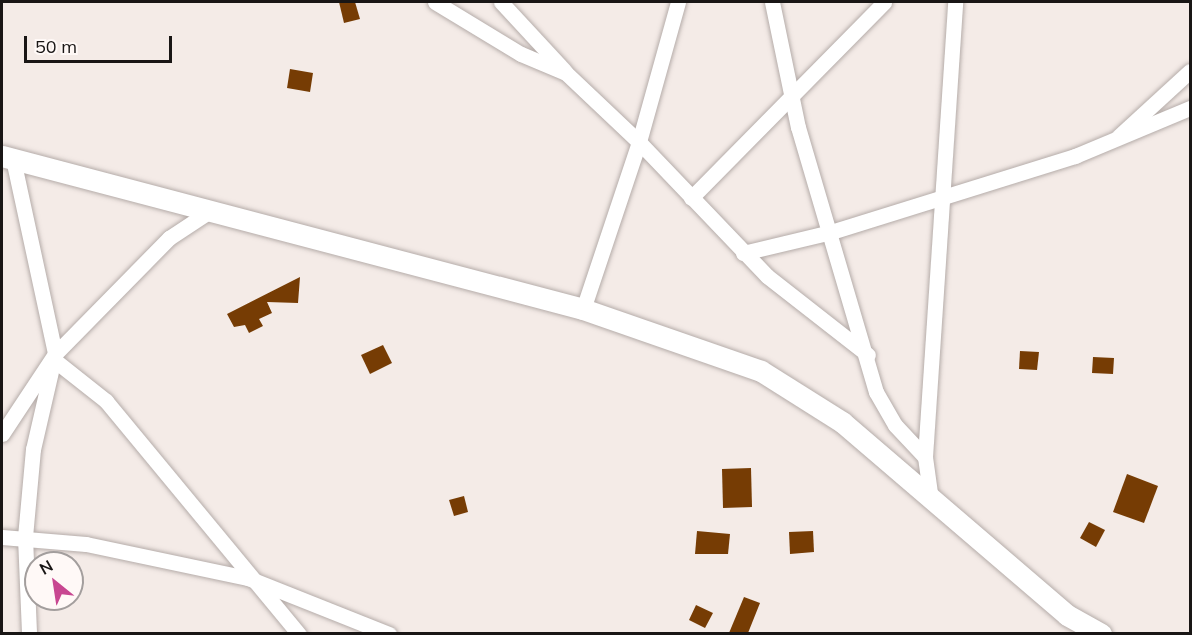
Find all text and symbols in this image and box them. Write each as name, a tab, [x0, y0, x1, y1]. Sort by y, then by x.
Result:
scale bar	[27, 24, 176, 62]
text: 50 m	[35, 35, 77, 58]
north arrow	[24, 551, 84, 611]
text: N	[36, 555, 56, 579]

